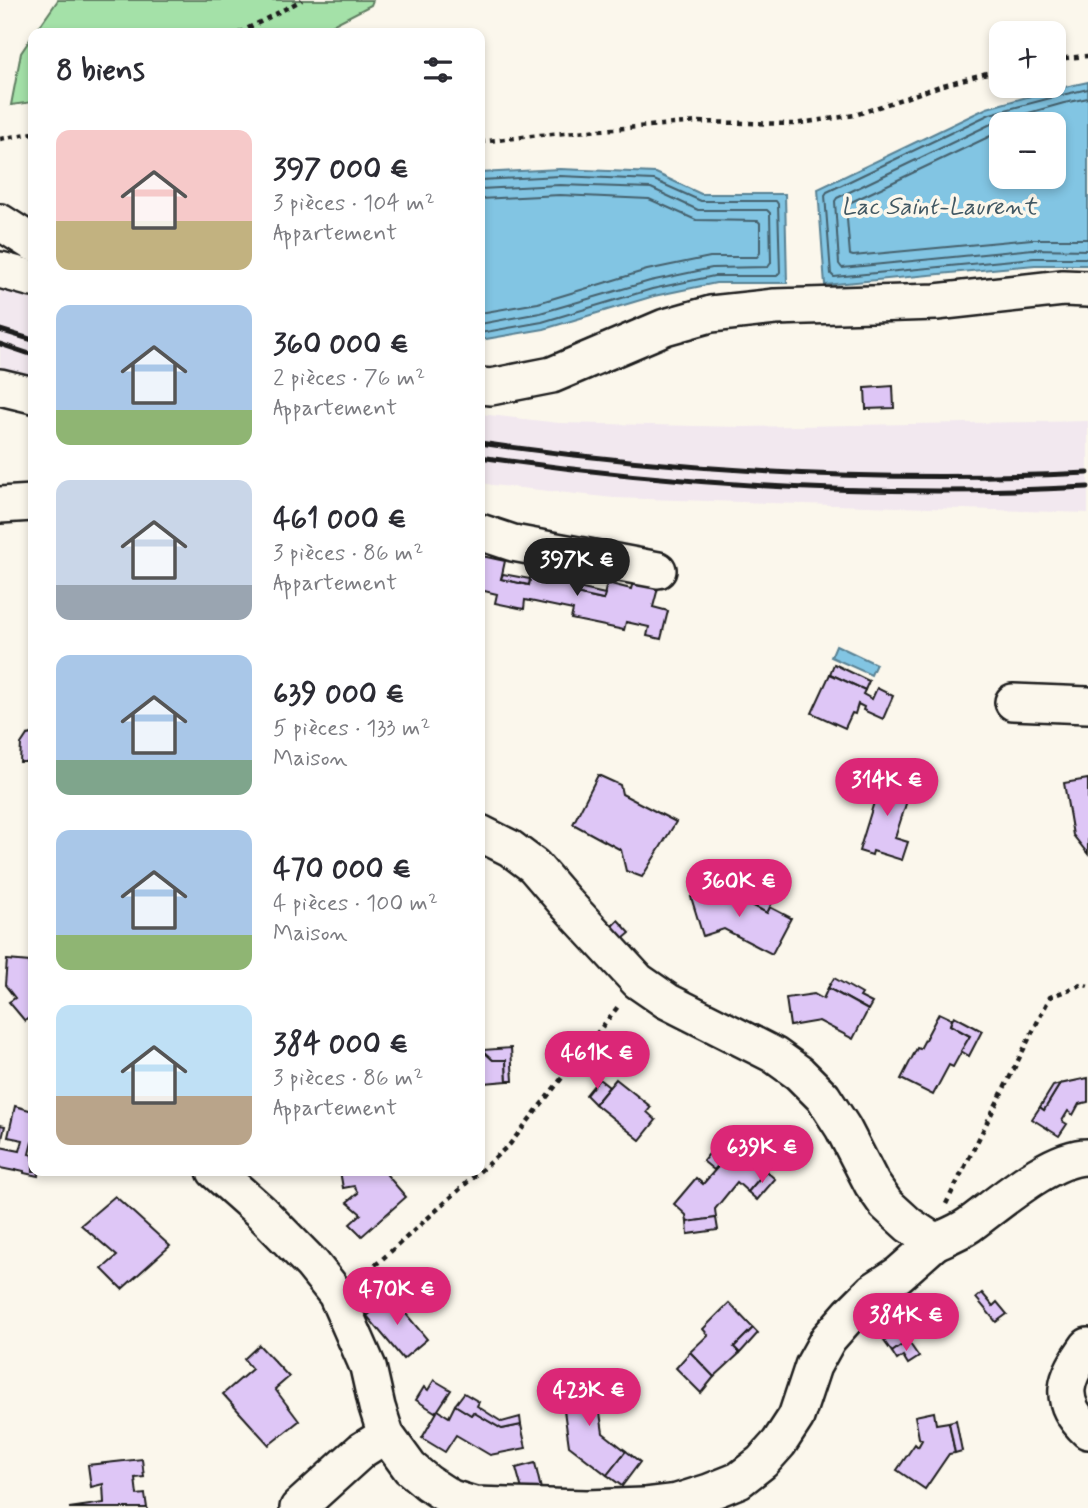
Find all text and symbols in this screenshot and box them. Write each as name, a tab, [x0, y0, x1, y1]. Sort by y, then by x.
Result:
map controls	[989, 21, 1066, 189]
button: +	[989, 21, 1066, 98]
text: 8 biens	[56, 51, 145, 90]
icon: filters	[419, 51, 457, 89]
button: −	[989, 112, 1066, 189]
text: 397 000 €	[273, 150, 409, 189]
icon: home	[112, 158, 196, 242]
text: 3 pièces · 104 m²	[273, 189, 435, 219]
water label: Lac Saint-Laurent	[841, 192, 1039, 223]
text: Appartement	[273, 219, 397, 249]
text: 360 000 €	[273, 325, 409, 364]
icon: home	[112, 333, 196, 417]
text: 2 pièces · 76 m²	[273, 364, 425, 394]
text: Appartement	[273, 394, 397, 424]
text: 461 000 €	[273, 500, 407, 539]
icon: home	[112, 508, 196, 592]
pin: 397K €	[520, 538, 634, 598]
text: 3 pièces · 86 m²	[273, 539, 423, 569]
text: 397K €	[540, 546, 614, 576]
text: Appartement	[273, 569, 397, 599]
text: 639 000 €	[273, 675, 405, 714]
icon: home	[112, 683, 196, 767]
text: 5 pièces · 133 m²	[273, 714, 430, 744]
text: Maison	[273, 744, 348, 774]
pin: 314K €	[830, 758, 944, 818]
text: 314K €	[851, 766, 923, 796]
text: 470 000 €	[273, 850, 411, 889]
icon: home	[112, 858, 196, 942]
pin: 360K €	[682, 860, 796, 919]
text: 360K €	[702, 867, 776, 897]
text: 4 pièces · 100 m²	[273, 889, 438, 919]
text: Maison	[273, 919, 348, 949]
text: 384 000 €	[273, 1025, 409, 1064]
pin: 461K €	[540, 1032, 654, 1091]
icon: home	[112, 1033, 196, 1117]
text: 461K €	[561, 1039, 633, 1069]
text: 3 pièces · 86 m²	[273, 1064, 423, 1094]
text: Appartement	[273, 1094, 397, 1124]
pin: 639K €	[705, 1126, 819, 1185]
text: 639K €	[726, 1133, 798, 1163]
pin: 470K €	[340, 1268, 454, 1327]
text: 470K €	[359, 1275, 435, 1305]
pin: 384K €	[849, 1294, 963, 1353]
text: 384K €	[869, 1301, 943, 1331]
pin: 423K €	[532, 1368, 646, 1428]
text: 423K €	[553, 1376, 625, 1406]

